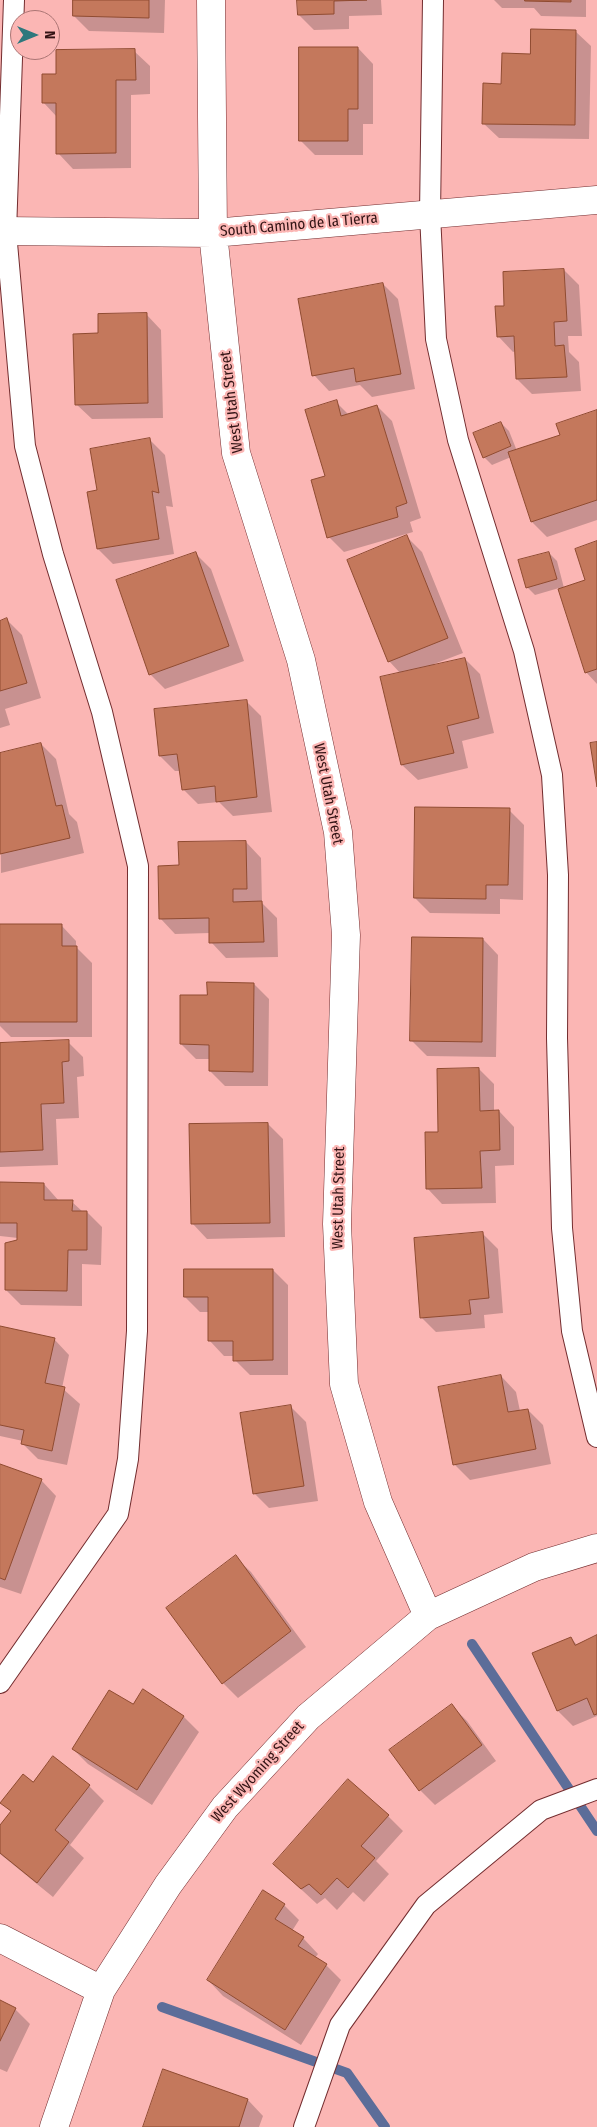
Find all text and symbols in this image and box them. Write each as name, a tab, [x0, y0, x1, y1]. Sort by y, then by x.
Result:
north arrow	[10, 10, 60, 60]
text: N	[41, 31, 58, 39]
street label: South Camino de la Tierra	[219, 209, 379, 241]
street label: West Utah Street	[217, 350, 247, 454]
street label: West Utah Street	[309, 742, 347, 846]
street label: West Utah Street	[329, 1147, 349, 1249]
street label: West Wyoming Street	[208, 1718, 308, 1826]

